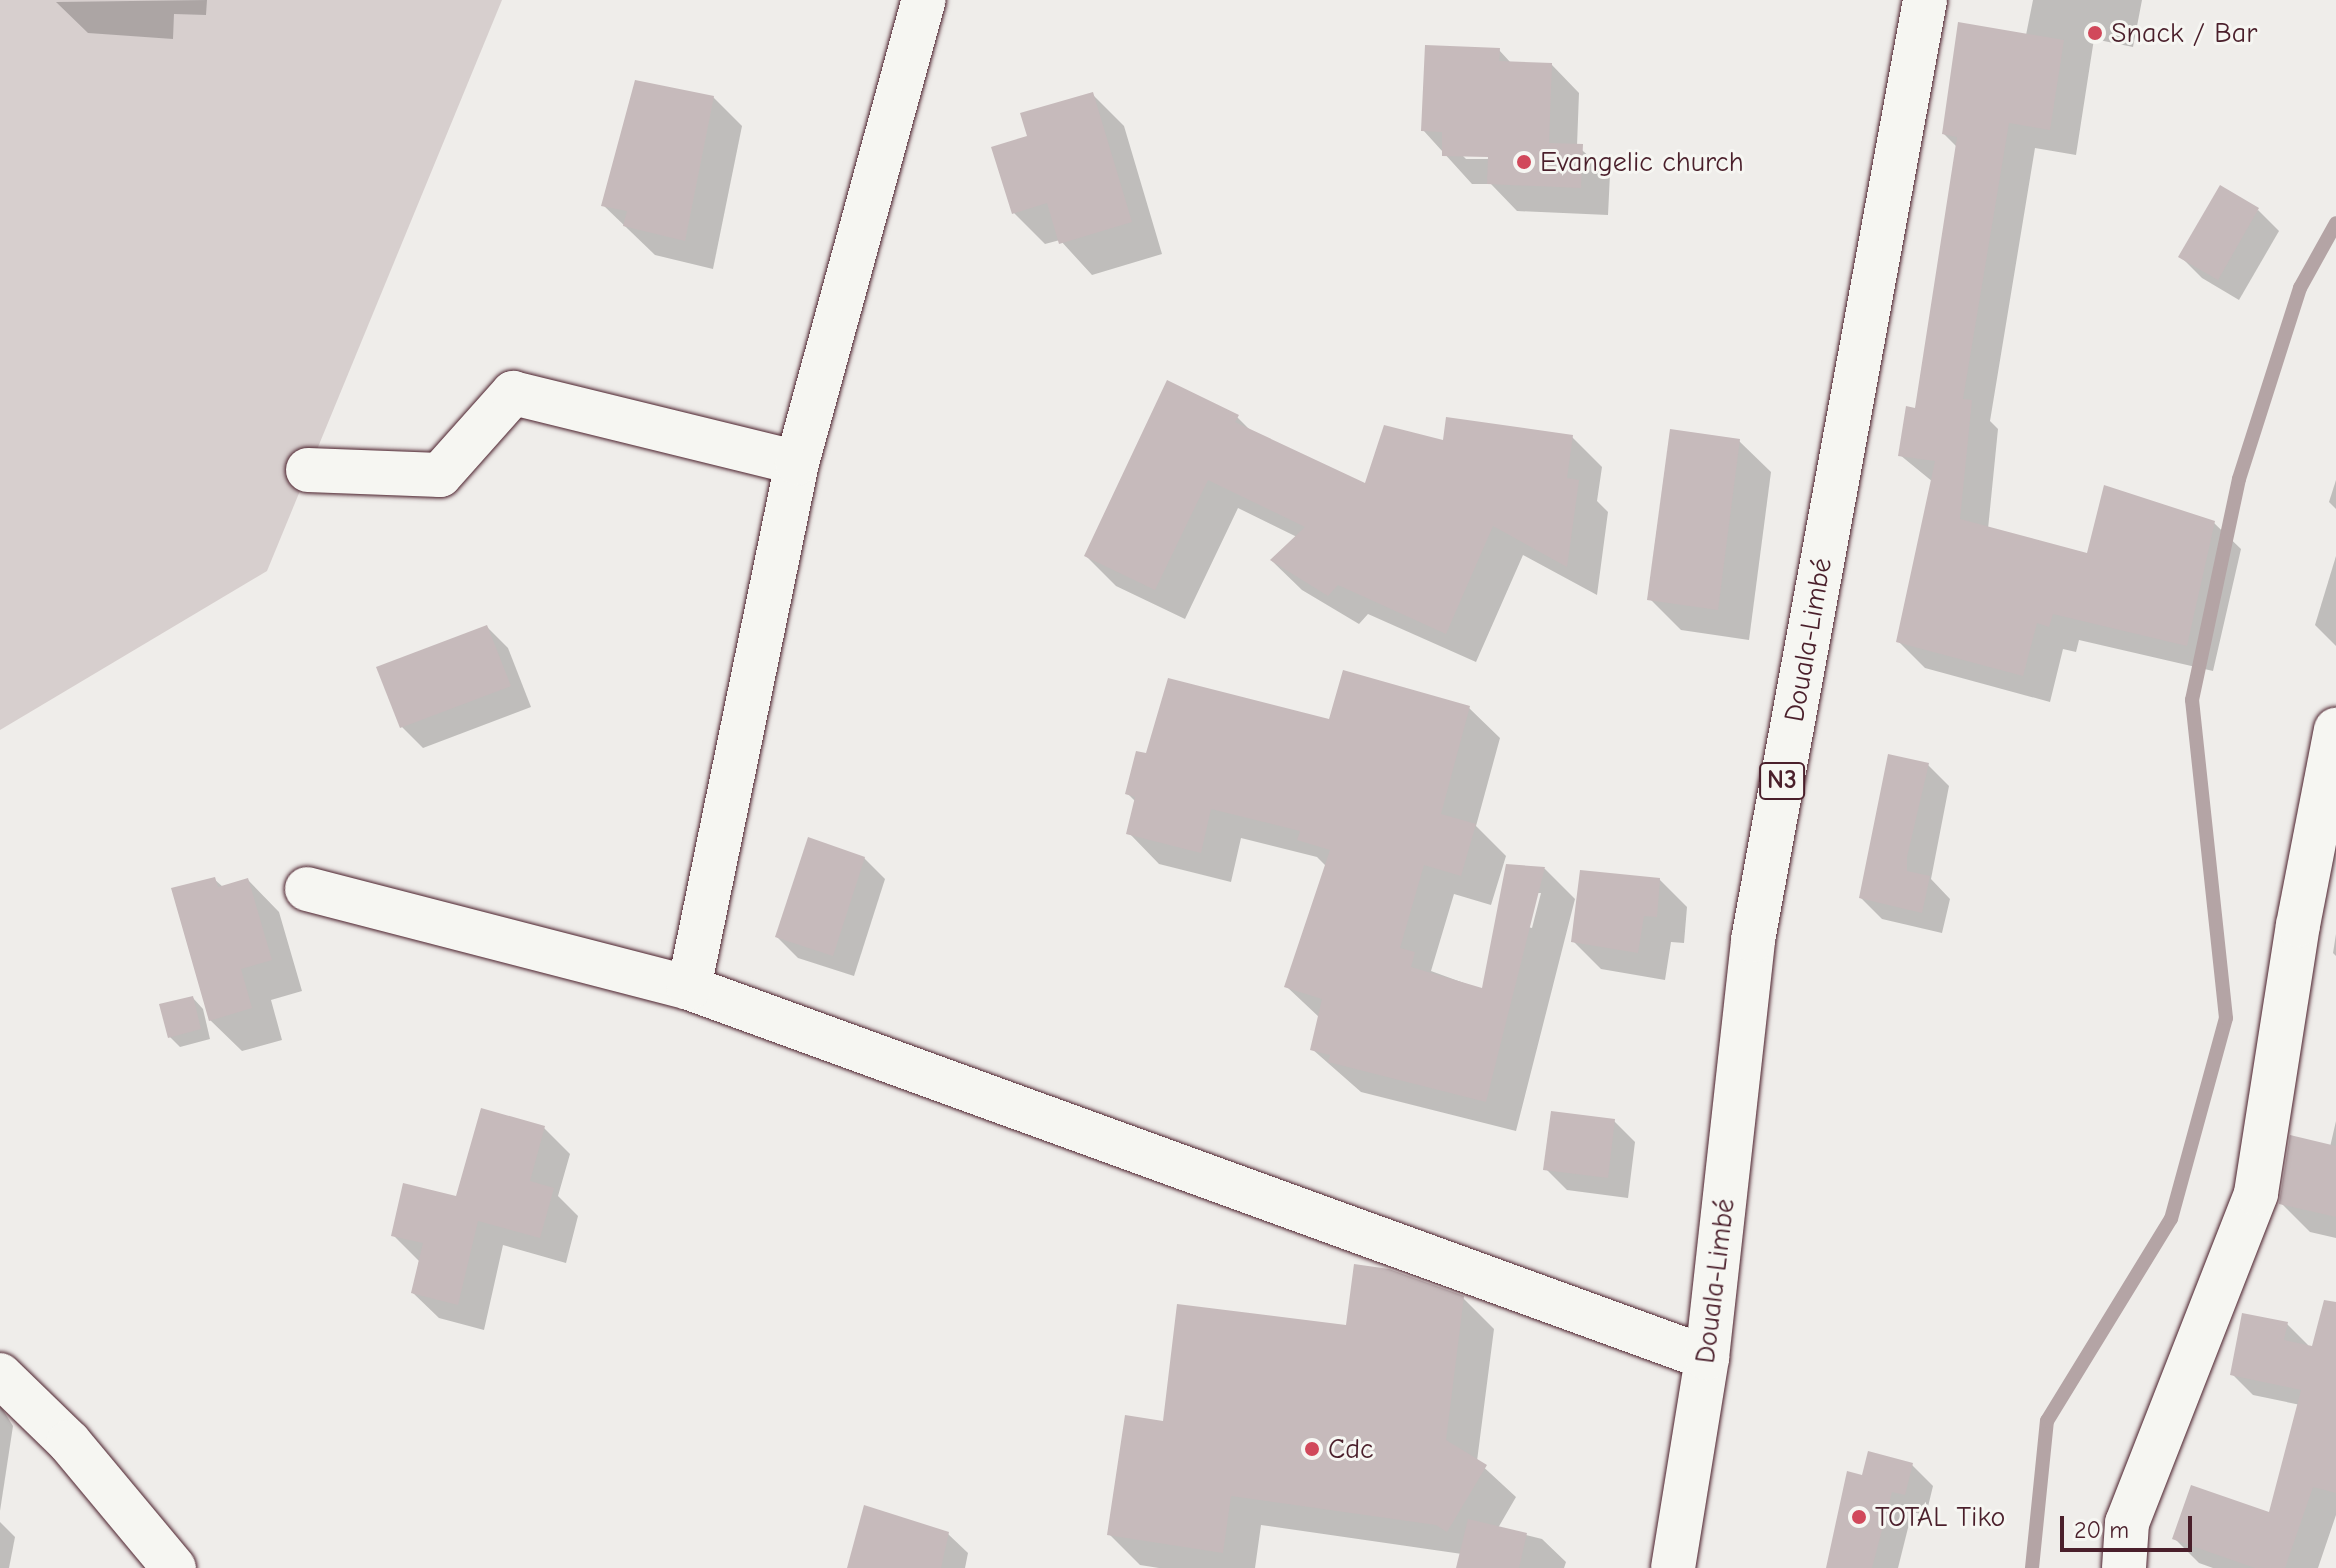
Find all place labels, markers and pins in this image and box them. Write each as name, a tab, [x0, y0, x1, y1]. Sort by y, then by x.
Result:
place label: Snack / Bar	[2111, 16, 2257, 50]
marker: Snack / Bar	[2086, 24, 2104, 42]
place label: Evangelic church	[1540, 145, 1744, 179]
marker: Evangelic church	[1515, 153, 1533, 171]
place label: Cdc	[1328, 1432, 1374, 1466]
marker: Cdc	[1303, 1440, 1321, 1458]
place label: TOTAL Tiko	[1875, 1500, 2005, 1534]
marker: TOTAL Tiko	[1850, 1508, 1868, 1526]

